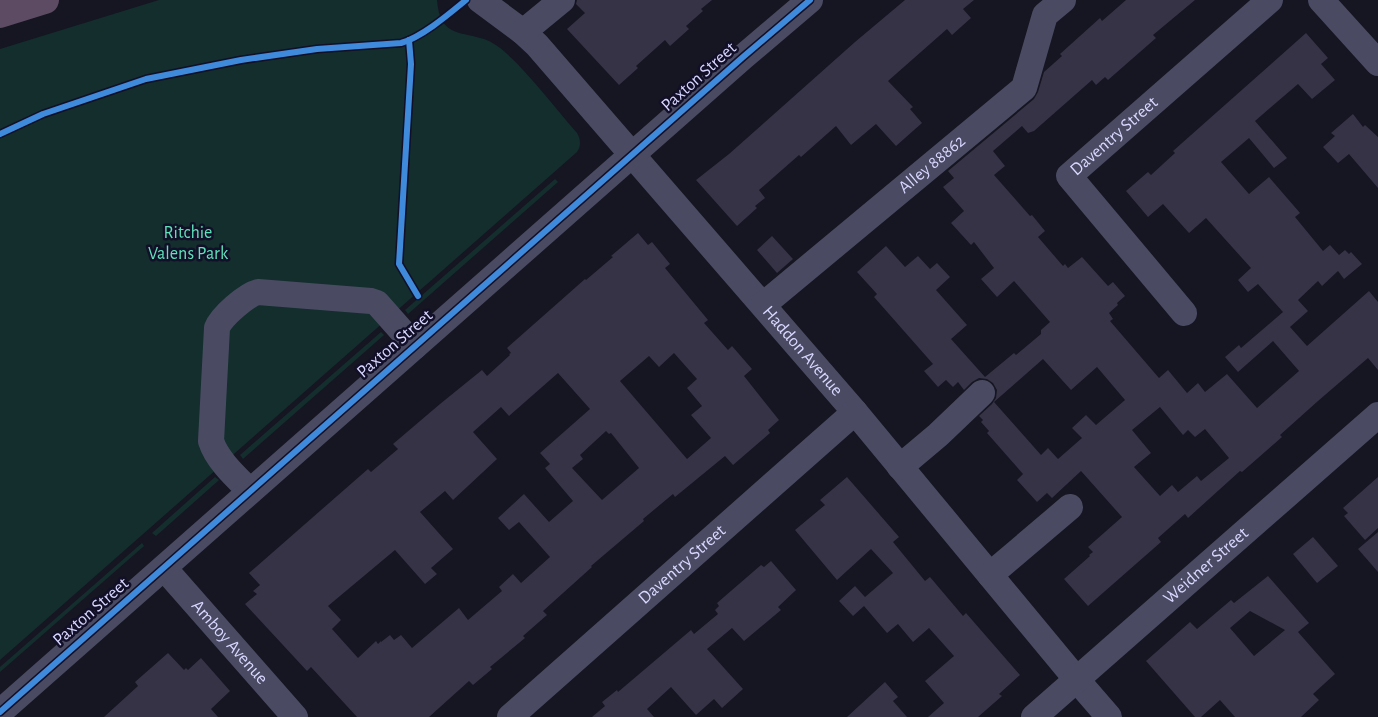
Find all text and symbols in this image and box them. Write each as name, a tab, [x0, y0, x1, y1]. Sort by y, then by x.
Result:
street label: Paxton Street	[658, 39, 740, 115]
street label: Daventry Street	[1067, 93, 1162, 179]
street label: Alley 88862	[895, 132, 969, 197]
park label: Ritchie Valens Park	[148, 224, 229, 263]
street label: Haddon Avenue	[759, 303, 846, 400]
street label: Paxton Street	[354, 306, 436, 382]
street label: Daventry Street	[635, 521, 730, 608]
street label: Weidner Street	[1160, 524, 1252, 608]
street label: Paxton Street	[50, 574, 132, 650]
street label: Amboy Avenue	[188, 597, 271, 688]

